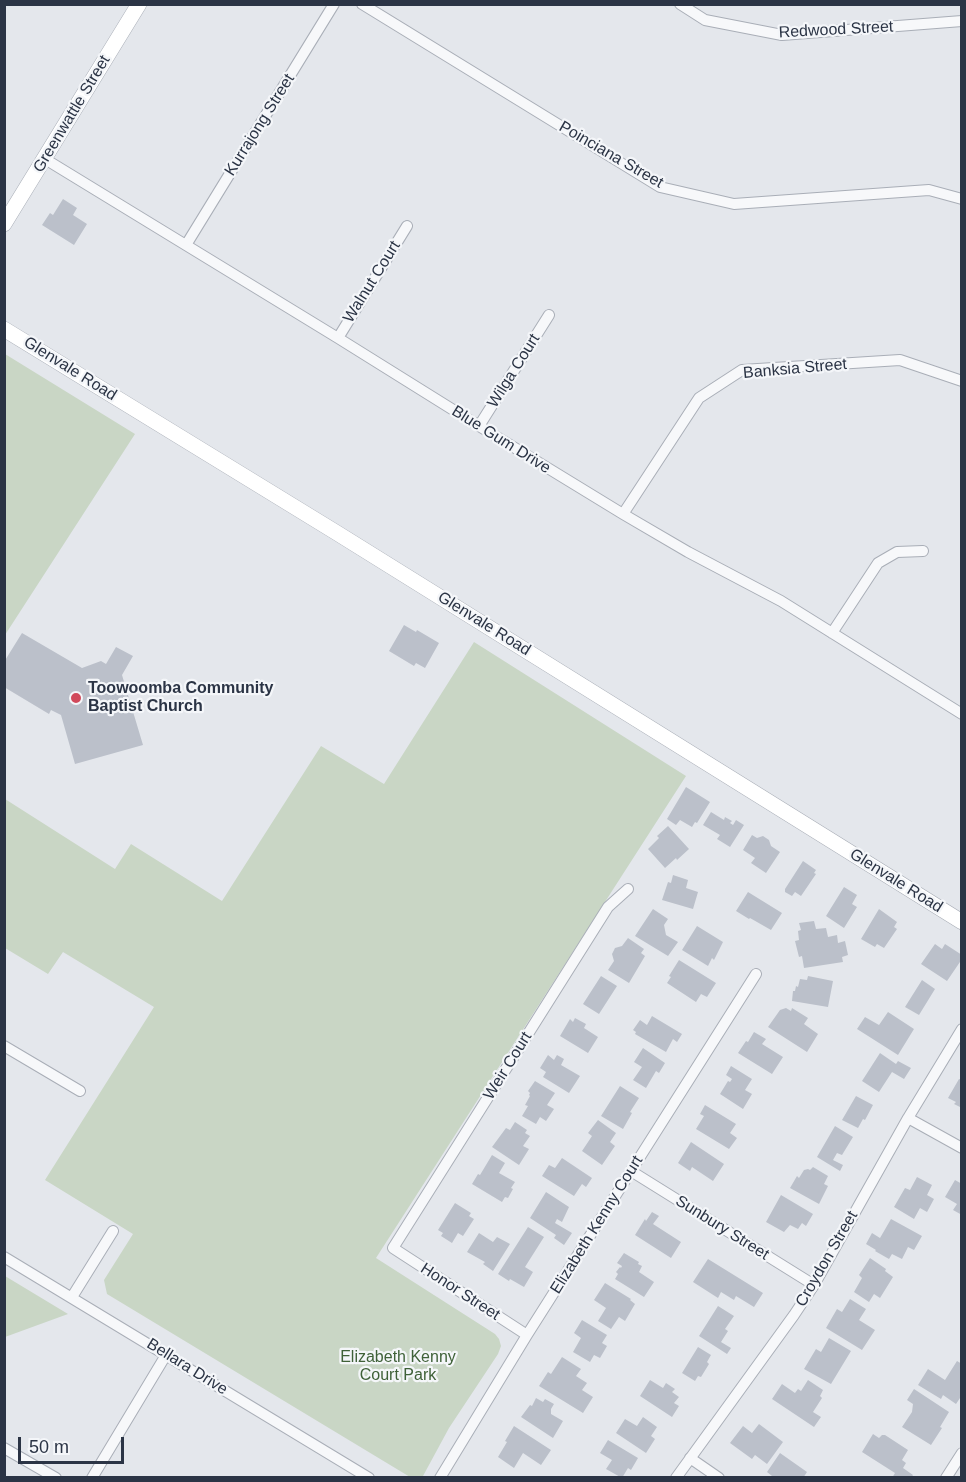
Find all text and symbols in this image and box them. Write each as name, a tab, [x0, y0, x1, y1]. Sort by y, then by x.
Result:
street label: Redwood Street	[778, 17, 894, 43]
street label: Greenwattle Street	[29, 52, 115, 176]
street label: Kurrajong Street	[221, 71, 299, 179]
street label: Poinciana Street	[555, 117, 667, 193]
street label: Walnut Court	[339, 238, 405, 326]
street label: Wilga Court	[484, 330, 544, 412]
street label: Glenvale Road	[20, 333, 120, 405]
street label: Banksia Street	[742, 355, 848, 383]
street label: Blue Gum Drive	[448, 402, 554, 478]
street label: Glenvale Road	[434, 588, 534, 660]
place label: Toowoomba Community Baptist Church	[88, 679, 273, 717]
marker: Toowoomba Community Baptist Church	[69, 691, 83, 705]
street label: Glenvale Road	[846, 845, 946, 917]
street label: Weir Court	[480, 1029, 536, 1103]
street label: Elizabeth Kenny Court	[547, 1152, 647, 1298]
street label: Sunbury Street	[672, 1192, 772, 1264]
street label: Croydon Street	[792, 1208, 862, 1310]
street label: Honor Street	[417, 1259, 503, 1325]
street label: Bellara Drive	[143, 1335, 231, 1399]
park label: Elizabeth Kenny Court Park	[340, 1348, 456, 1386]
scale bar	[21, 1425, 128, 1463]
text: 50 m	[29, 1437, 69, 1457]

